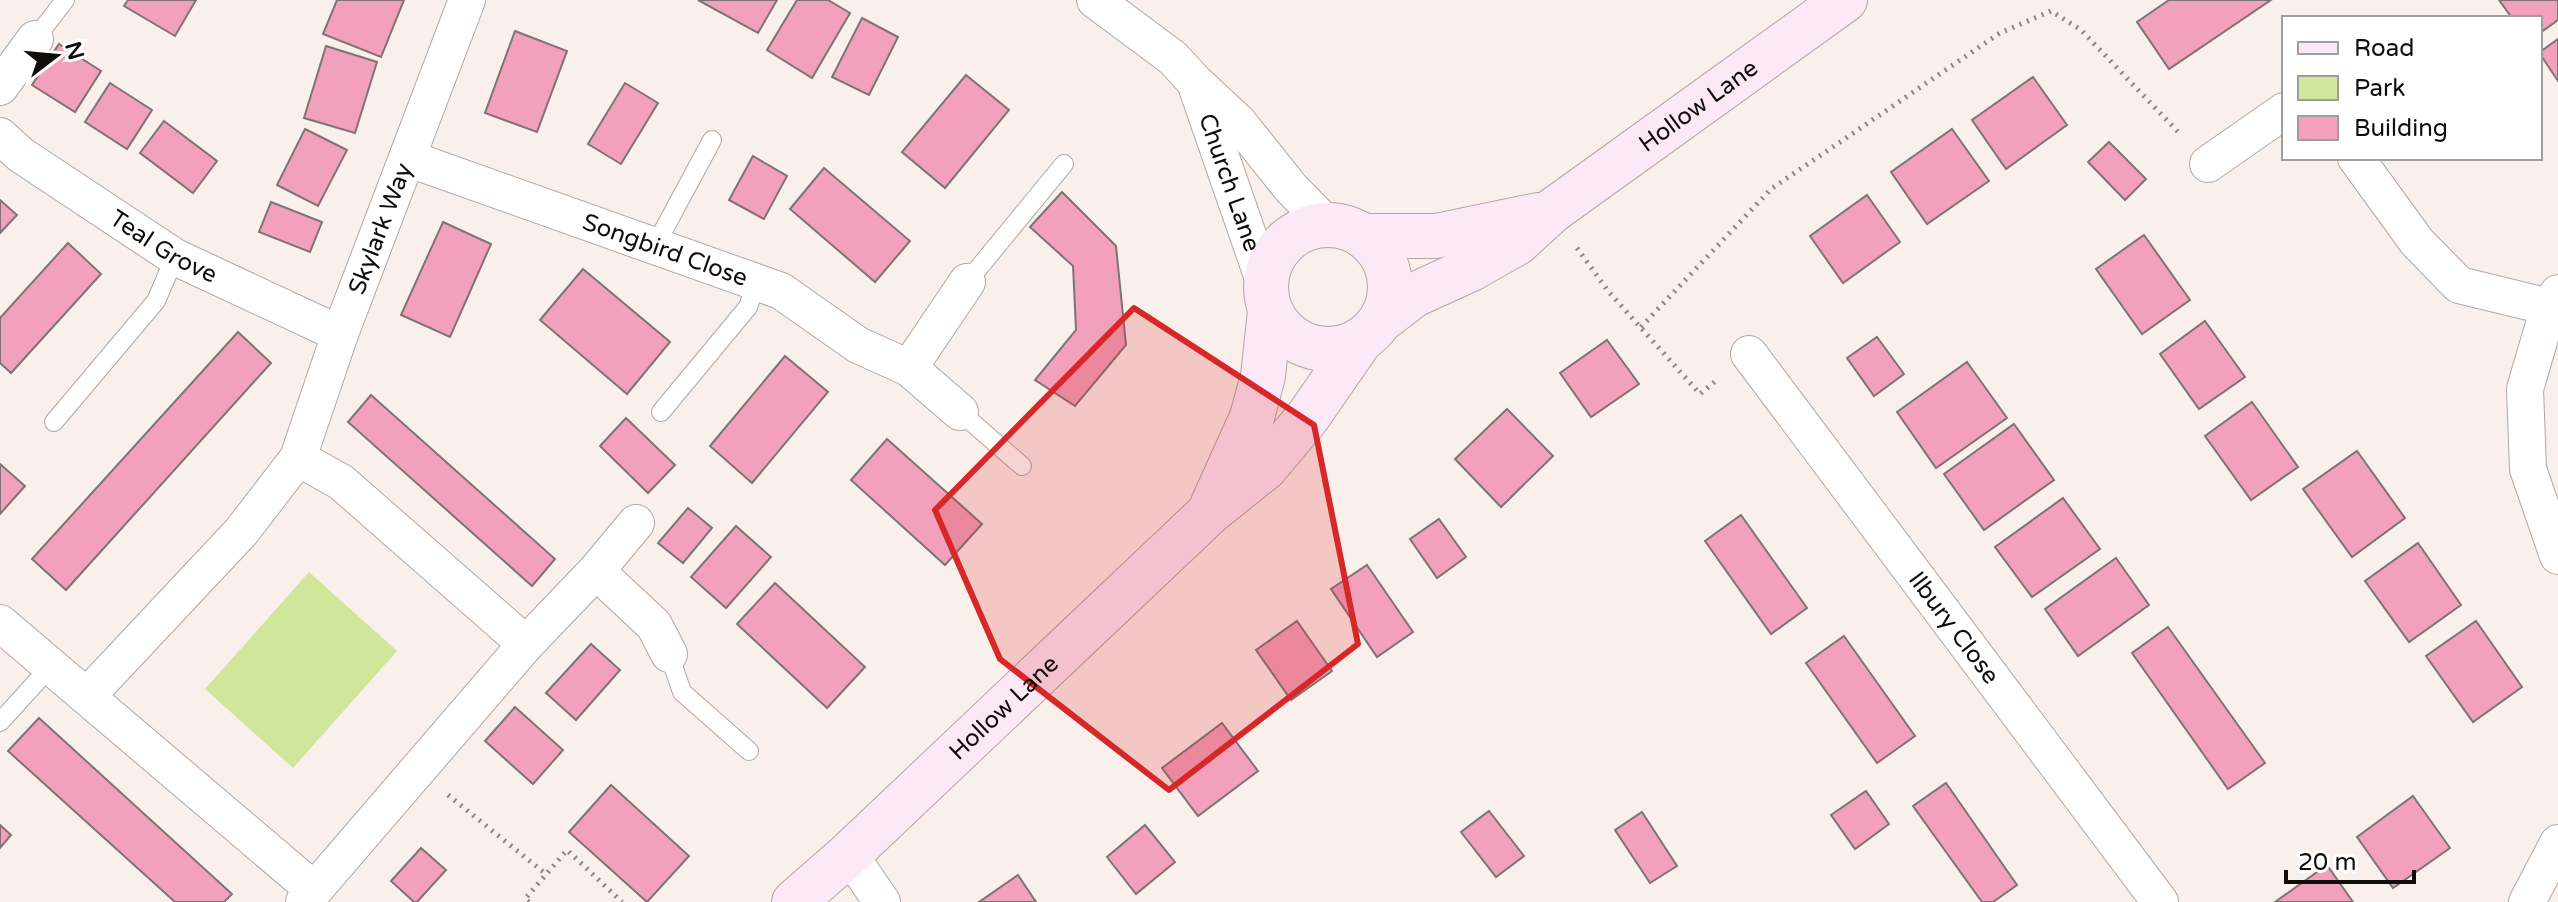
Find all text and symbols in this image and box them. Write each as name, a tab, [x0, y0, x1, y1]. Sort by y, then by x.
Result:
north arrow	[16, 16, 96, 96]
legend	[2282, 16, 2542, 160]
text: Road	[2354, 34, 2414, 63]
text: N	[59, 39, 89, 63]
street label: Hollow Lane	[1633, 53, 1764, 159]
text: Park	[2354, 74, 2405, 103]
street label: Church Lane	[1192, 110, 1267, 255]
text: Building	[2354, 114, 2448, 143]
street label: Skylark Way	[342, 159, 419, 299]
street label: Teal Grove	[104, 204, 222, 290]
street label: Songbird Close	[579, 208, 751, 293]
street label: Ilbury Close	[1902, 566, 2005, 690]
street label: Hollow Lane	[943, 649, 1065, 766]
scale bar	[2286, 834, 2414, 884]
text: 20 m	[2298, 848, 2356, 877]

